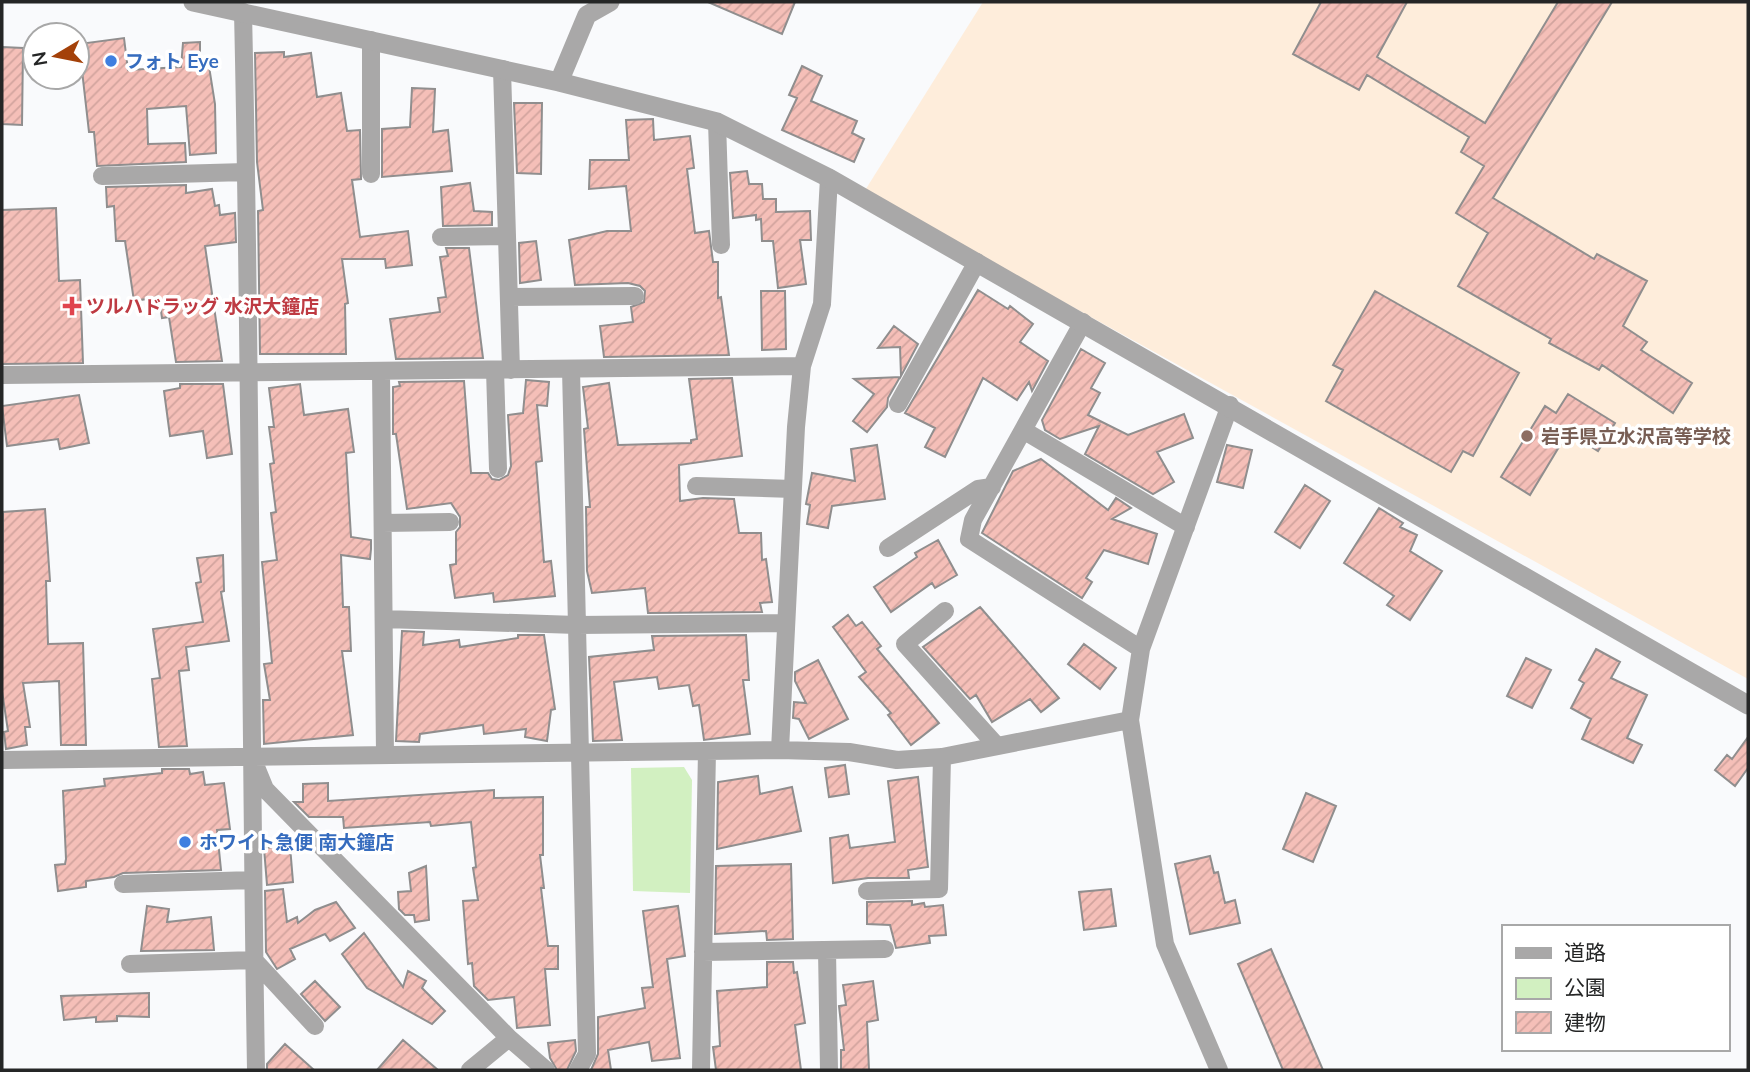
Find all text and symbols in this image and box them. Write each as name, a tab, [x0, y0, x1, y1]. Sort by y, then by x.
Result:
north arrow	[21, 21, 91, 91]
place label: フォト Eye	[125, 49, 219, 73]
text: N	[26, 50, 52, 68]
marker: フォト Eye	[103, 53, 119, 69]
place label: ツルハドラッグ 水沢大鐘店	[86, 294, 319, 318]
marker: ツルハドラッグ 水沢大鐘店	[64, 298, 80, 314]
place label: 岩手県立水沢高等学校	[1541, 424, 1731, 448]
marker: 岩手県立水沢高等学校	[1519, 428, 1535, 444]
place label: ホワイト急便 南大鐘店	[199, 830, 394, 854]
marker: ホワイト急便 南大鐘店	[177, 834, 193, 850]
legend	[1502, 925, 1729, 1051]
text: 道路	[1564, 939, 1606, 965]
text: 公園	[1564, 974, 1606, 1000]
text: 建物	[1564, 1009, 1606, 1035]

